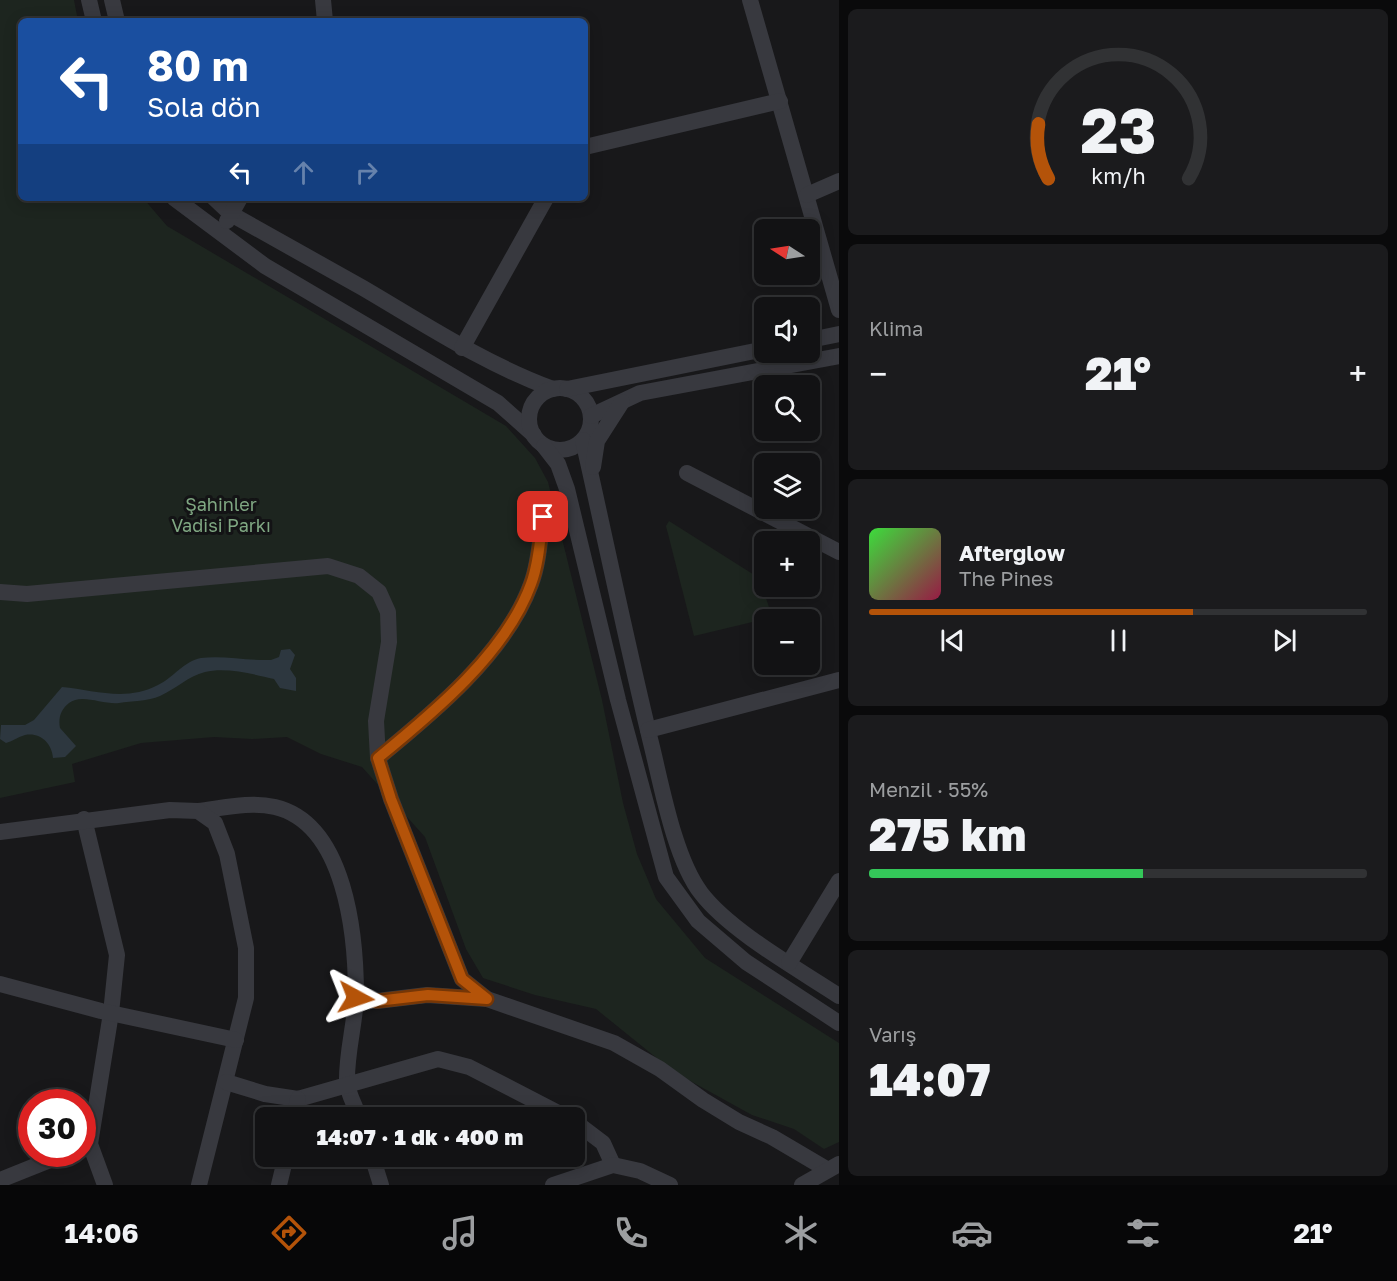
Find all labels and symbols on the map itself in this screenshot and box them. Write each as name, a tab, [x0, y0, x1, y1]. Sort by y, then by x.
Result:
north arrow	[754, 219, 820, 285]
pin	[517, 491, 568, 542]
park label: Şahinler Vadisi Parkı	[171, 493, 271, 536]
position arrow	[324, 966, 388, 1030]
speed limit sign: 30	[18, 1089, 96, 1167]

